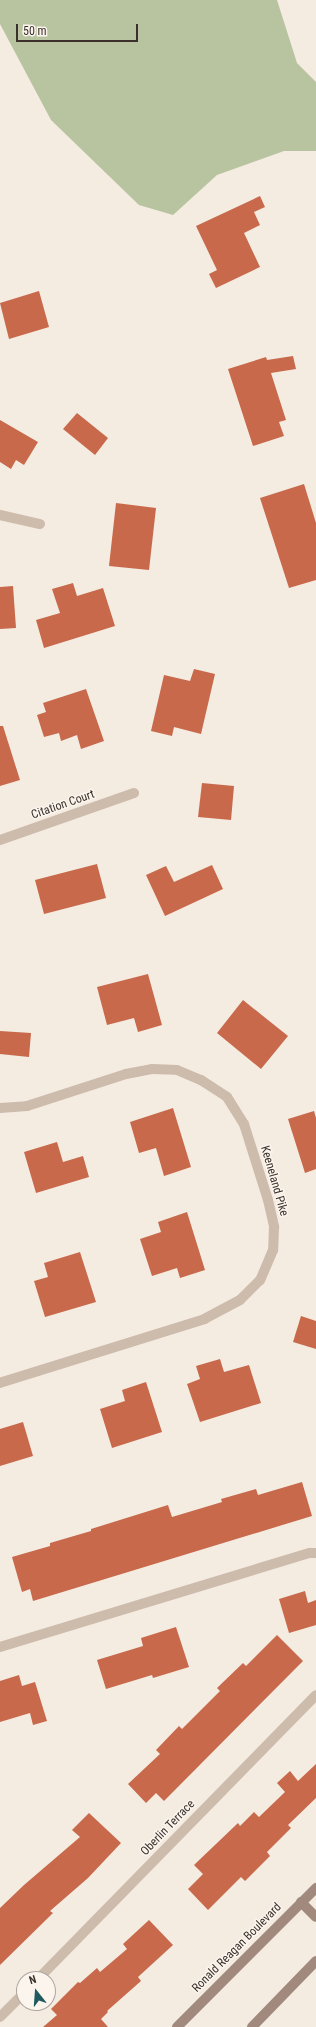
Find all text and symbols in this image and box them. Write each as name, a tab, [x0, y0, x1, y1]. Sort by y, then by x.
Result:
scale bar	[18, 16, 140, 42]
text: 50 m	[23, 24, 47, 38]
street label: Citation Court	[30, 787, 96, 823]
street label: Keeneland Pike	[257, 1144, 291, 1218]
street label: Oberlin Terrace	[138, 1797, 198, 1859]
street label: Ronald Reagan Boulevard	[189, 1900, 285, 1996]
north arrow	[16, 1971, 56, 2011]
text: N	[28, 1973, 38, 1987]

